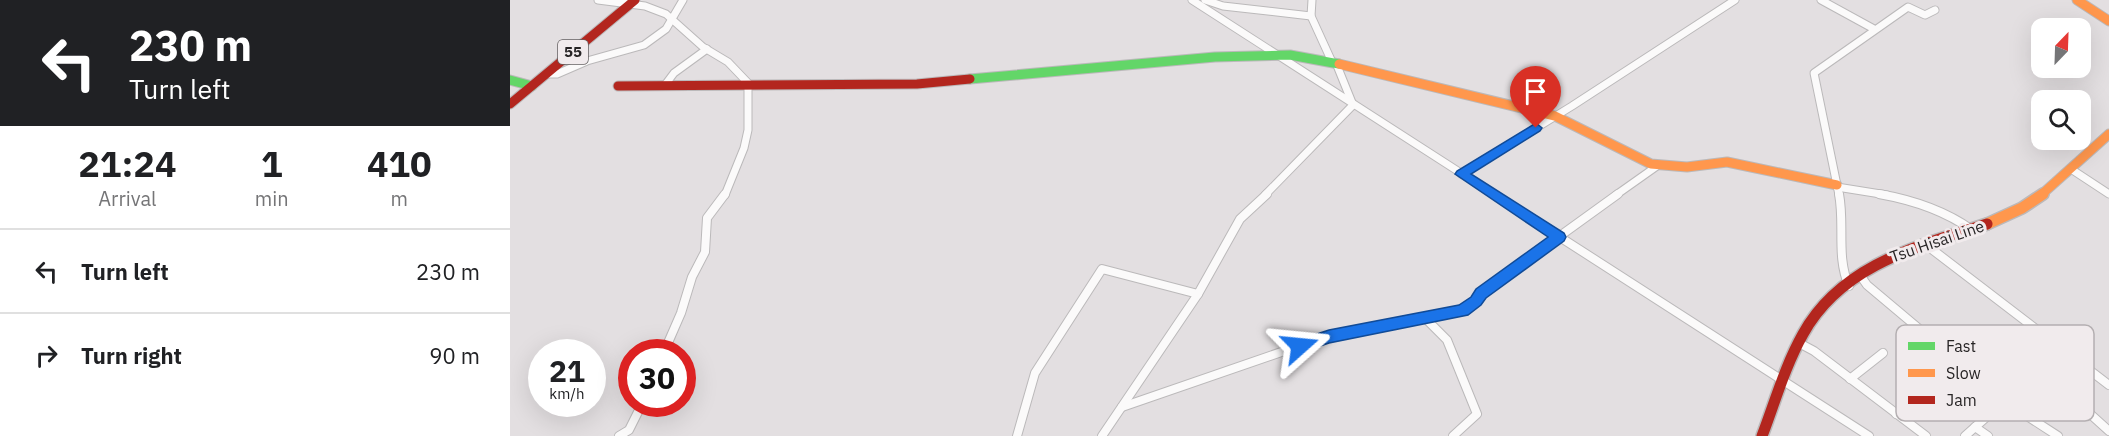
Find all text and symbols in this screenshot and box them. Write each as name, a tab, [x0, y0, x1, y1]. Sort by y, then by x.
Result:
text: 230 m	[129, 18, 252, 73]
north arrow	[2031, 18, 2091, 78]
map controls	[2031, 18, 2091, 150]
icon: left	[30, 24, 108, 102]
road number: 55	[558, 40, 588, 64]
pin	[1510, 66, 1561, 128]
text: Turn left	[129, 71, 230, 106]
icon: arrive	[1519, 75, 1552, 108]
button: search	[2031, 90, 2091, 150]
text: 21:24	[78, 140, 177, 187]
text: 1	[261, 140, 283, 187]
text: 410	[367, 140, 432, 187]
text: Arrival	[98, 185, 157, 212]
text: min	[255, 185, 289, 212]
text: m	[391, 185, 408, 212]
street label: Tsu Hisai Line	[1887, 216, 1987, 266]
icon: left	[30, 255, 63, 288]
text: Turn left	[81, 257, 169, 286]
text: 230 m	[416, 257, 480, 286]
position arrow	[1268, 314, 1332, 378]
legend	[1896, 325, 2094, 421]
text: Fast	[1946, 336, 1976, 356]
icon: right	[30, 339, 63, 372]
speed limit sign: 30	[618, 339, 696, 417]
text: Turn right	[81, 341, 182, 370]
text: 90 m	[429, 341, 480, 370]
text: 21	[549, 351, 585, 390]
text: Slow	[1946, 363, 1981, 383]
text: km/h	[549, 384, 585, 403]
text: Jam	[1946, 390, 1977, 410]

